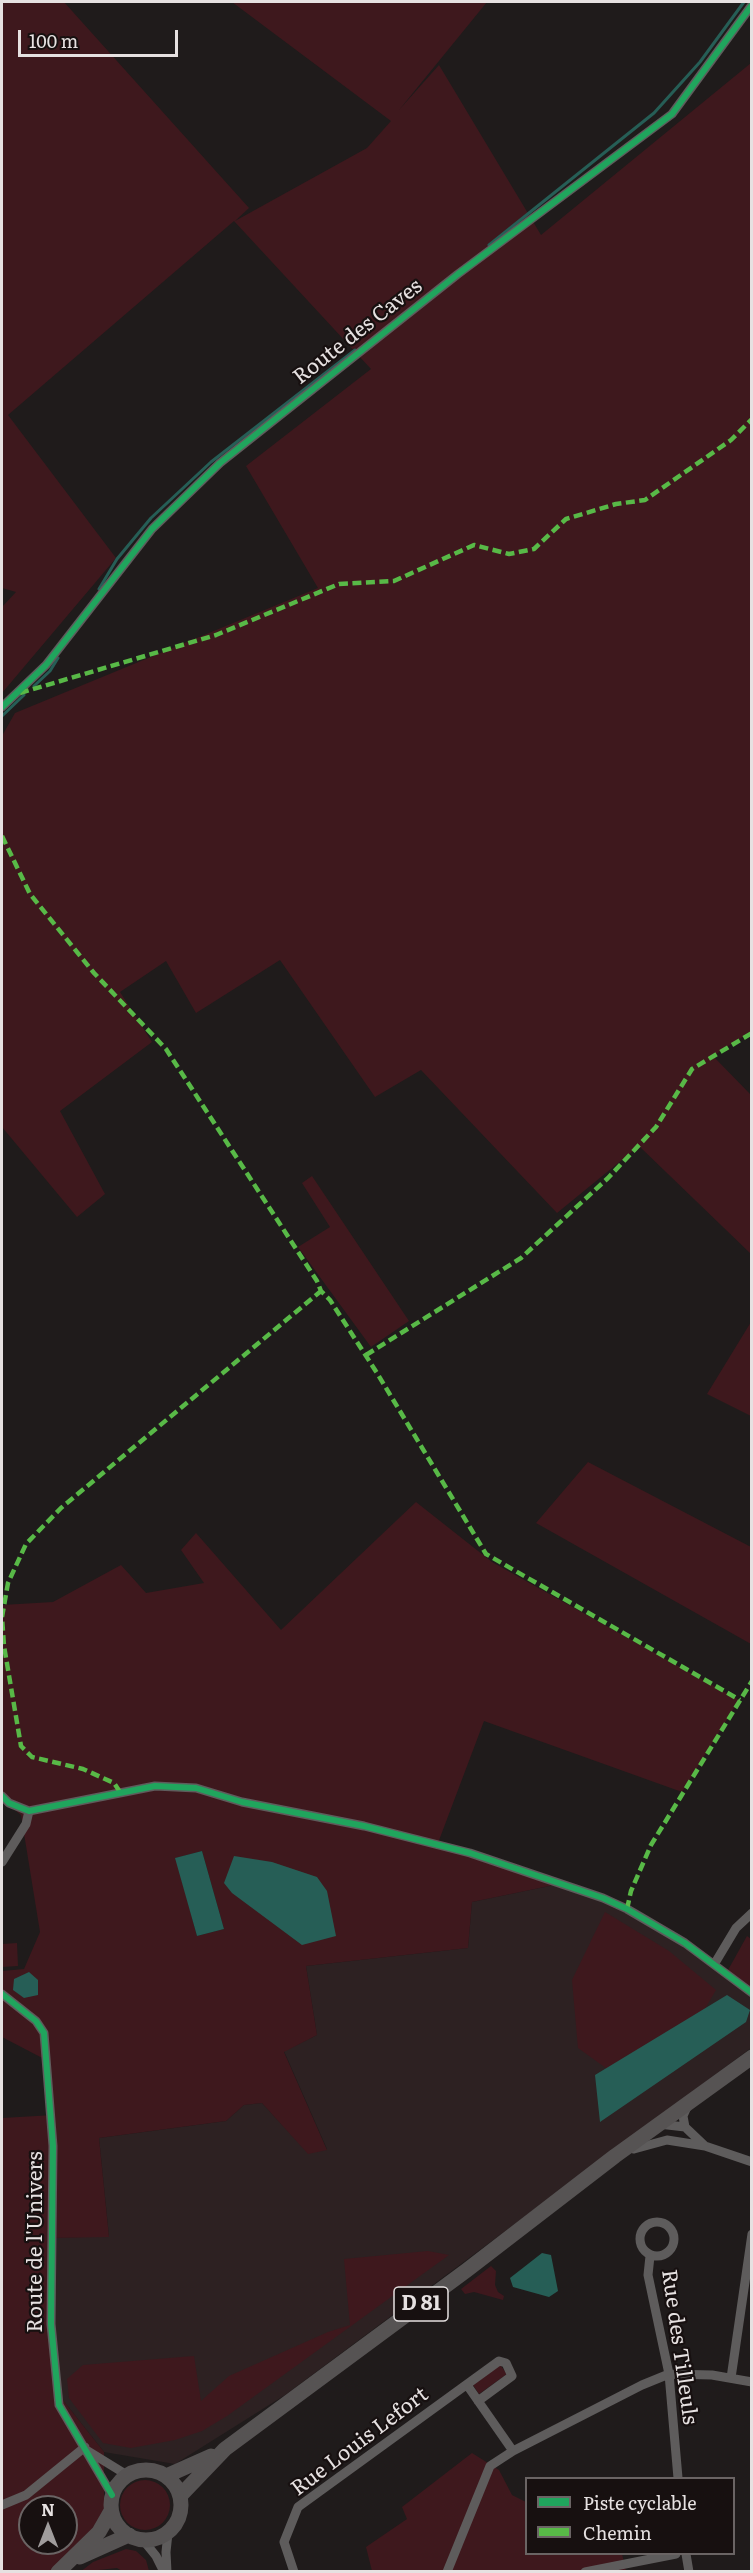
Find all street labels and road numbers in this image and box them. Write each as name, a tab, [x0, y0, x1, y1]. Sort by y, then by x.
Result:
street label: Route des Caves	[288, 274, 428, 390]
street label: Route de l'Univers	[23, 2151, 49, 2333]
street label: Rue des Tilleuls	[656, 2268, 702, 2426]
road number: D 81	[394, 2287, 448, 2321]
street label: Rue Louis Lefort	[287, 2382, 433, 2502]

